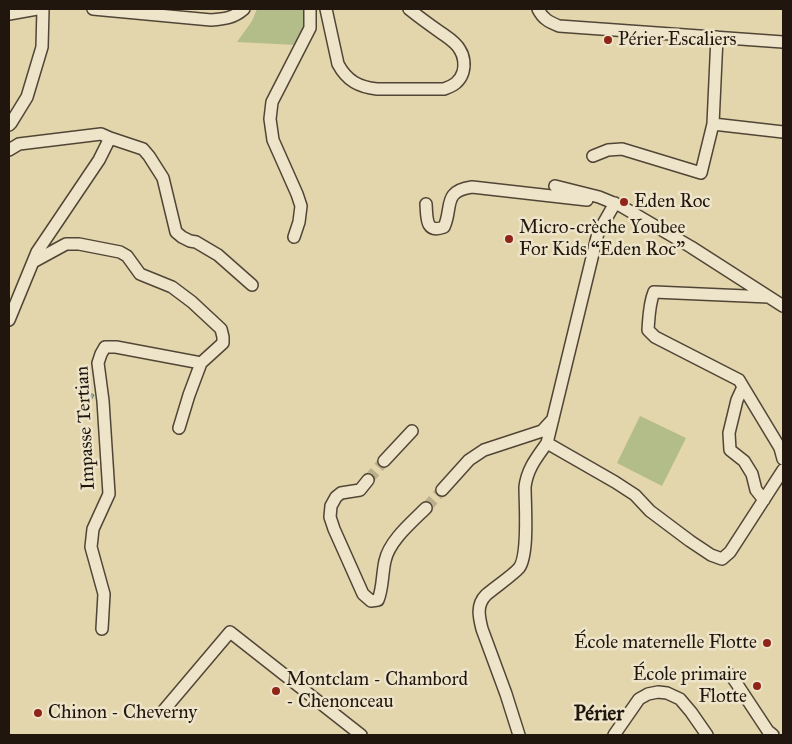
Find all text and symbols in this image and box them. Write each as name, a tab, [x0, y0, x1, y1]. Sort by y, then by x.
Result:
place label: Périer Escaliers	[618, 29, 737, 51]
marker: Périer Escaliers	[602, 34, 614, 46]
place label: Eden Roc	[634, 191, 710, 213]
marker: Eden Roc	[618, 196, 630, 208]
place label: Micro-crèche Youbee For Kids “Eden Roc”	[519, 217, 685, 261]
marker: Micro-crèche Youbee For Kids “Eden Roc”	[503, 233, 515, 245]
street label: Impasse Tertian	[71, 365, 101, 491]
place label: École maternelle Flotte	[574, 632, 757, 654]
marker: École maternelle Flotte	[761, 637, 773, 649]
place label: École primaire Flotte	[633, 664, 747, 708]
place label: Montclam - Chambord - Chenonceau	[286, 669, 468, 713]
marker: École primaire Flotte	[751, 680, 763, 692]
marker: Montclam - Chambord - Chenonceau	[270, 685, 282, 697]
place label: Chinon - Cheverny	[48, 702, 197, 724]
district label: Périer	[574, 702, 624, 728]
marker: Chinon - Cheverny	[32, 707, 44, 719]

